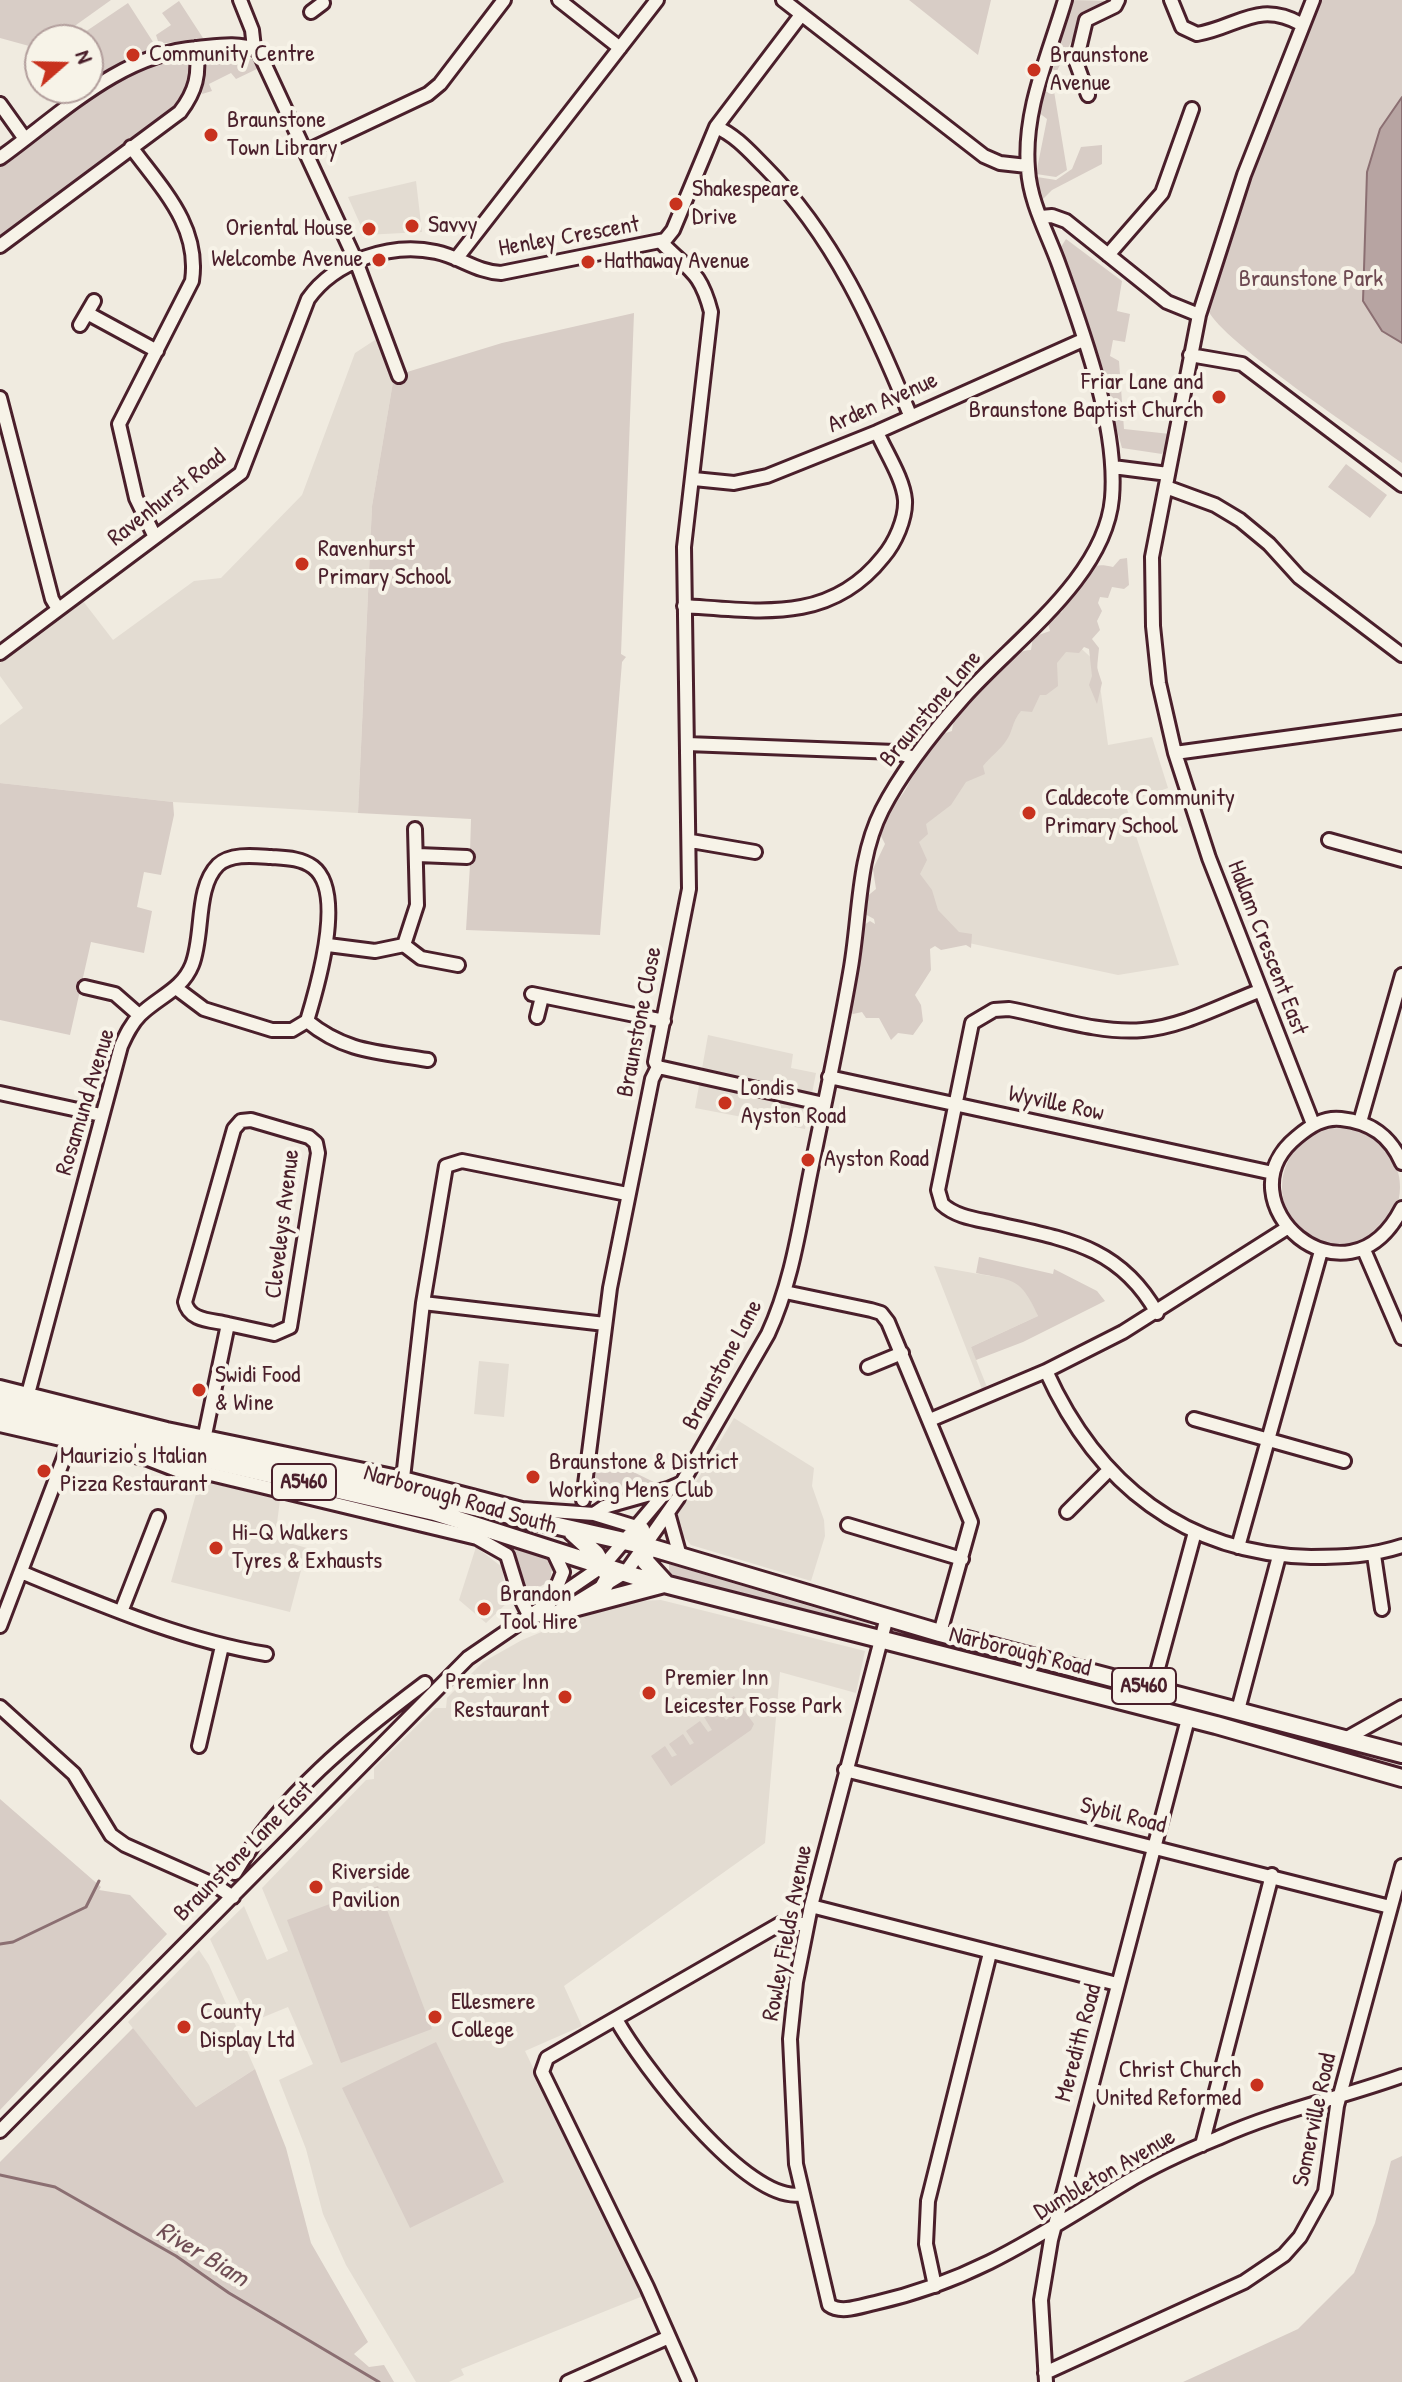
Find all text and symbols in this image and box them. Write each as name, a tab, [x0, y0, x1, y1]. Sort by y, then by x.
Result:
north arrow	[24, 24, 104, 104]
place label: Community Centre	[149, 41, 315, 69]
place label: Braunstone Avenue	[1050, 42, 1149, 98]
text: N	[69, 46, 101, 67]
marker: Community Centre	[124, 46, 142, 64]
marker: Braunstone Avenue	[1025, 61, 1043, 79]
place label: Braunstone Town Library	[227, 107, 338, 163]
marker: Braunstone Town Library	[202, 126, 220, 144]
place label: Shakespeare Drive	[692, 176, 799, 232]
marker: Shakespeare Drive	[667, 195, 685, 213]
street label: Henley Crescent	[496, 210, 642, 264]
place label: Savvy	[428, 212, 478, 240]
place label: Oriental House	[226, 215, 353, 243]
marker: Savvy	[403, 217, 421, 235]
marker: Oriental House	[360, 220, 378, 238]
place label: Welcombe Avenue	[211, 246, 363, 274]
place label: Hathaway Avenue	[604, 248, 749, 276]
marker: Welcombe Avenue	[370, 251, 388, 269]
marker: Hathaway Avenue	[579, 253, 597, 271]
park label: Braunstone Park	[1239, 266, 1383, 294]
street label: Arden Avenue	[824, 366, 942, 440]
place label: Friar Lane and Braunstone Baptist Church	[969, 369, 1203, 425]
marker: Friar Lane and Braunstone Baptist Church	[1210, 388, 1228, 406]
street label: Ravenhurst Road	[102, 443, 232, 553]
place label: Ravenhurst Primary School	[318, 536, 451, 592]
marker: Ravenhurst Primary School	[293, 555, 311, 573]
street label: Braunstone Lane	[874, 645, 988, 773]
place label: Caldecote Community Primary School	[1045, 785, 1235, 841]
marker: Caldecote Community Primary School	[1020, 804, 1038, 822]
street label: Hallam Crescent East	[1221, 857, 1313, 1039]
street label: Braunstone Close	[611, 944, 669, 1100]
street label: Rosamund Avenue	[50, 1025, 122, 1179]
place label: Londis Ayston Road	[741, 1075, 846, 1131]
street label: Wyville Row	[1006, 1080, 1106, 1128]
marker: Londis Ayston Road	[716, 1094, 734, 1112]
place label: Ayston Road	[824, 1146, 929, 1174]
street label: Cleveleys Avenue	[260, 1148, 306, 1300]
marker: Ayston Road	[799, 1151, 817, 1169]
street label: Braunstone Lane	[677, 1295, 769, 1435]
place label: Swidi Food & Wine	[215, 1362, 300, 1418]
marker: Swidi Food & Wine	[190, 1381, 208, 1399]
place label: Maurizio's Italian Pizza Restaurant	[60, 1443, 207, 1499]
place label: Braunstone & District Working Mens Club	[549, 1449, 738, 1505]
street label: Narborough Road South	[360, 1459, 560, 1541]
marker: Maurizio's Italian Pizza Restaurant	[35, 1462, 53, 1480]
road number: A5460	[272, 1464, 336, 1500]
marker: Braunstone & District Working Mens Club	[524, 1468, 542, 1486]
place label: Hi-Q Walkers Tyres & Exhausts	[232, 1520, 382, 1576]
marker: Hi-Q Walkers Tyres & Exhausts	[207, 1539, 225, 1557]
place label: Brandon Tool Hire	[500, 1581, 578, 1637]
marker: Brandon Tool Hire	[475, 1600, 493, 1618]
street label: Narborough Road	[946, 1620, 1094, 1684]
place label: Premier Inn Leicester Fosse Park	[665, 1665, 842, 1721]
road number: A5460	[1112, 1668, 1176, 1704]
place label: Premier Inn Restaurant	[445, 1669, 549, 1725]
marker: Premier Inn Leicester Fosse Park	[640, 1684, 658, 1702]
marker: Premier Inn Restaurant	[556, 1688, 574, 1706]
street label: Braunstone Lane East	[168, 1776, 320, 1928]
street label: Sybil Road	[1077, 1791, 1169, 1841]
street label: Rowley Fields Avenue	[757, 1843, 819, 2023]
place label: Riverside Pavilion	[332, 1859, 410, 1915]
marker: Riverside Pavilion	[307, 1878, 325, 1896]
street label: Meredith Road	[1049, 1981, 1109, 2105]
place label: Ellesmere College	[451, 1989, 535, 2045]
place label: County Display Ltd	[200, 1999, 294, 2055]
marker: Ellesmere College	[426, 2008, 444, 2026]
marker: County Display Ltd	[175, 2018, 193, 2036]
street label: Somerville Road	[1287, 2051, 1343, 2189]
place label: Christ Church United Reformed	[1096, 2057, 1241, 2113]
marker: Christ Church United Reformed	[1248, 2076, 1266, 2094]
street label: Dumbleton Avenue	[1029, 2123, 1181, 2227]
water label: River Biam	[151, 2216, 253, 2294]

